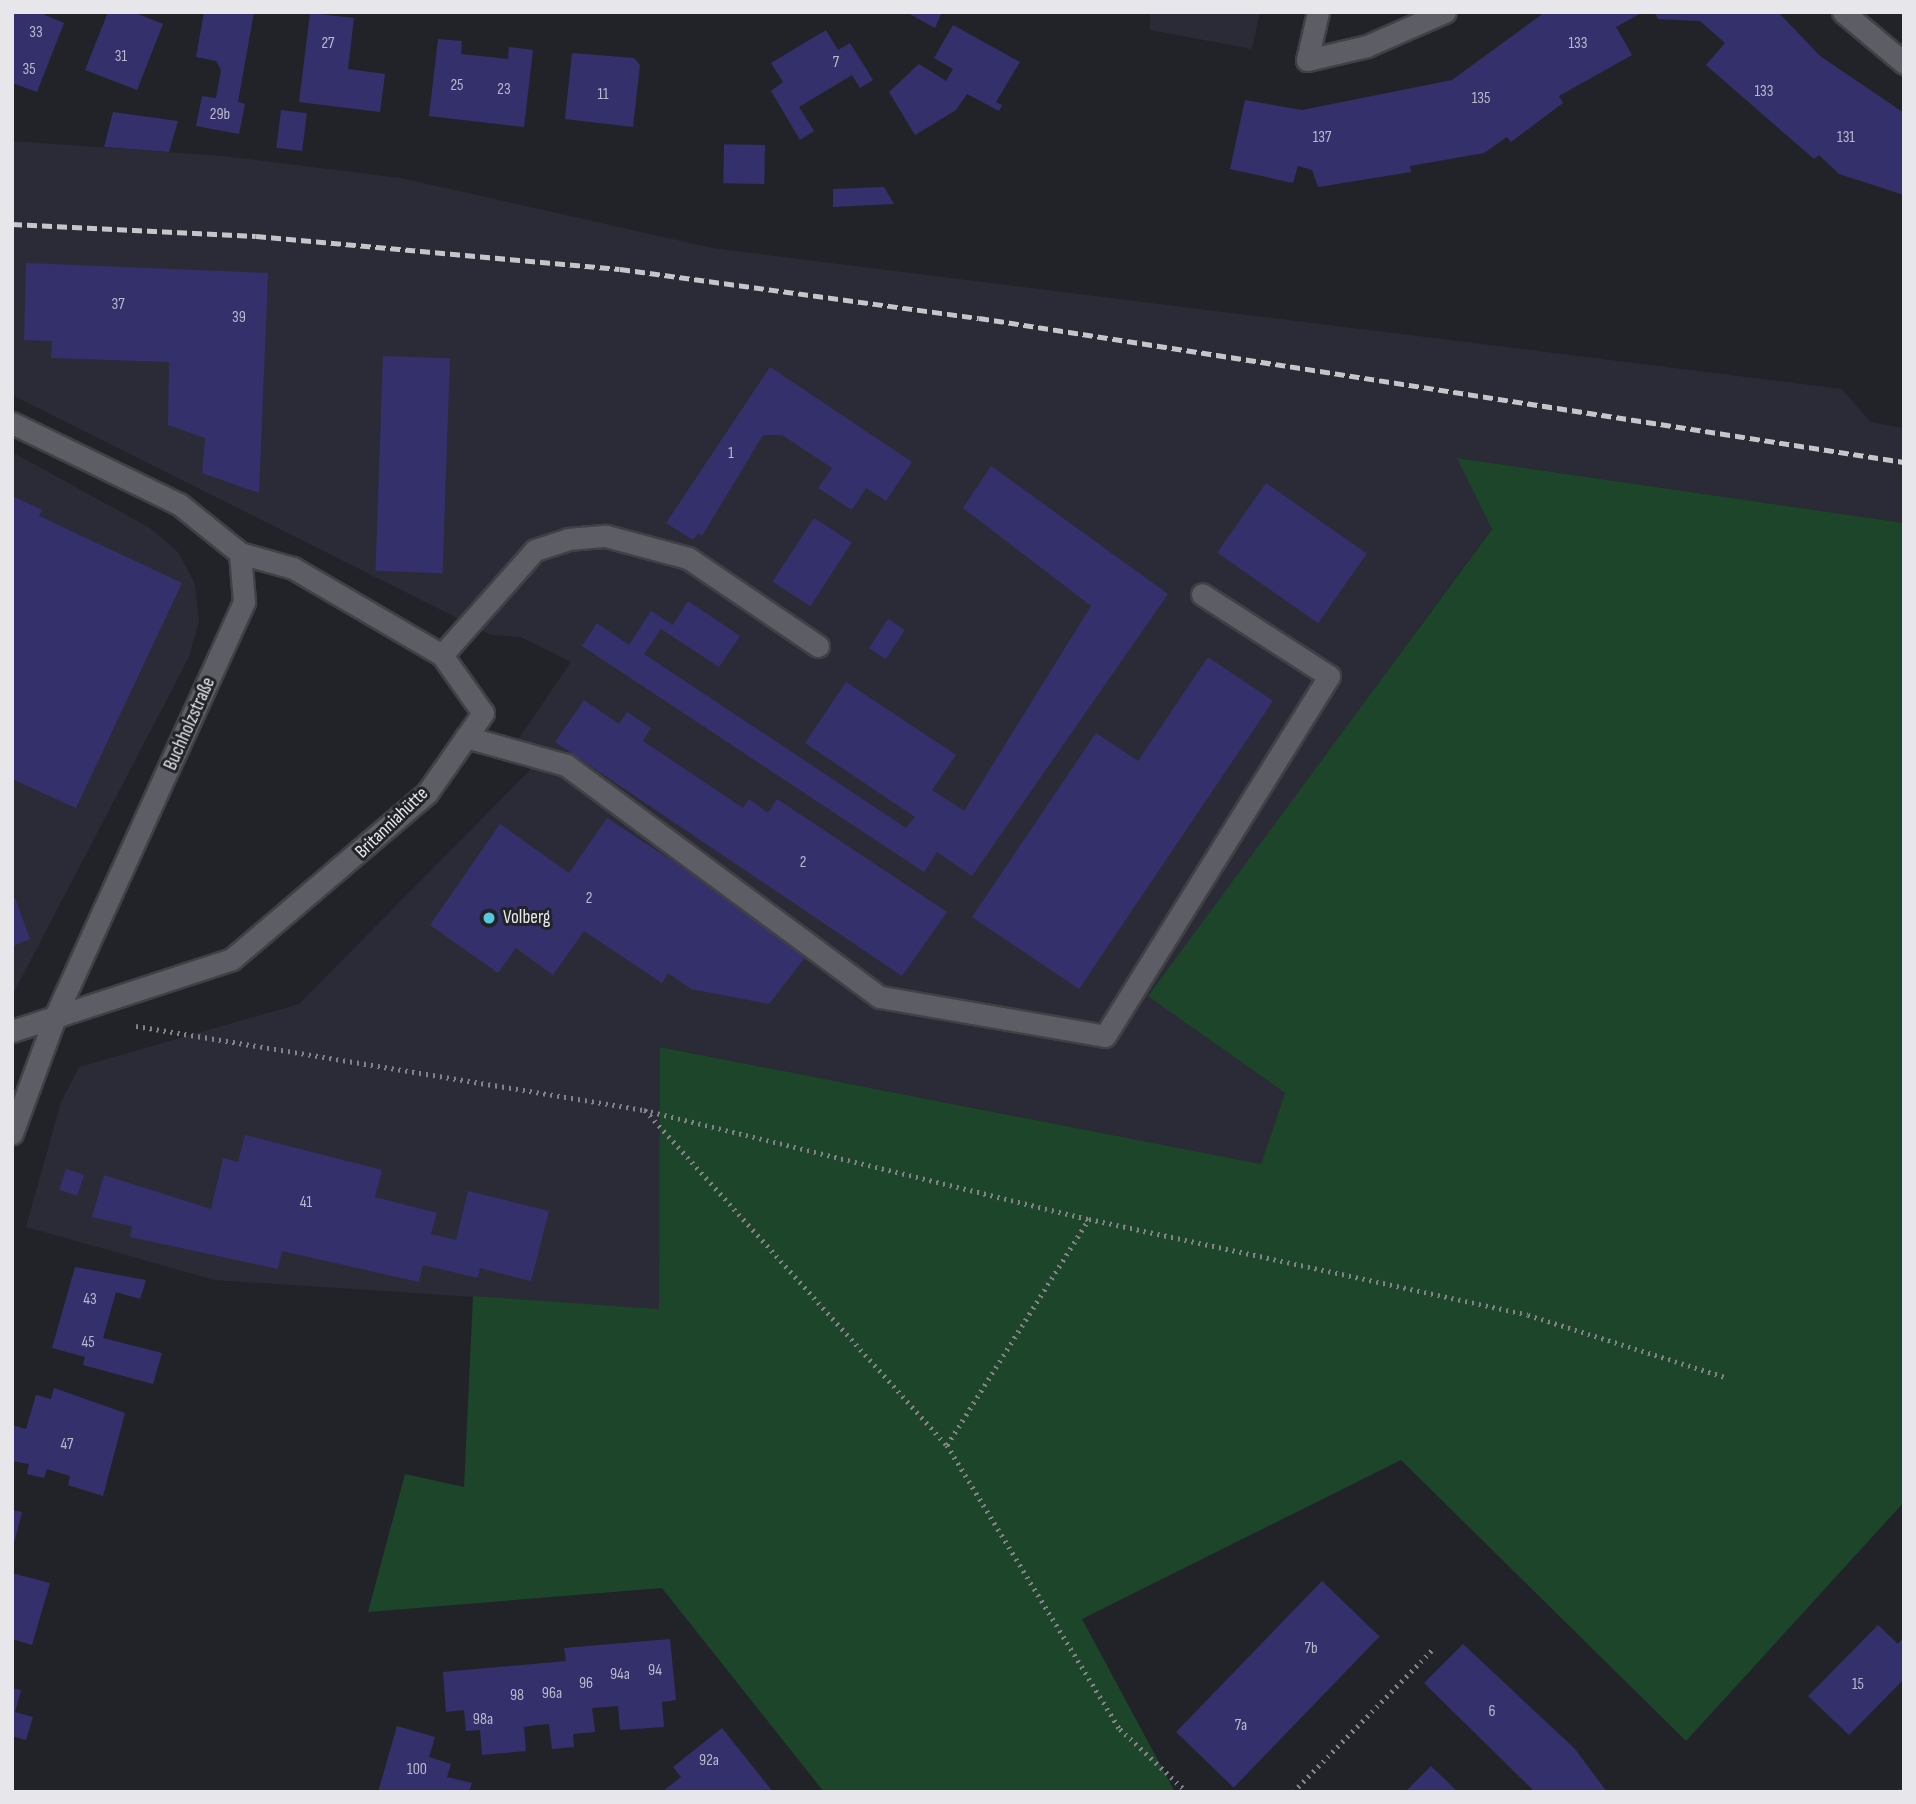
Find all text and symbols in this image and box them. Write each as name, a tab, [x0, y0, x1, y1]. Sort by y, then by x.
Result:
house number: 33	[29, 23, 43, 43]
house number: 27	[321, 34, 335, 54]
house number: 133	[1568, 34, 1588, 54]
house number: 31	[115, 47, 127, 67]
house number: 7	[833, 53, 839, 73]
house number: 35	[22, 60, 36, 80]
house number: 25	[450, 76, 464, 96]
house number: 23	[497, 80, 511, 100]
house number: 133	[1754, 82, 1774, 102]
house number: 11	[597, 85, 609, 105]
house number: 135	[1472, 89, 1490, 109]
house number: 29b	[210, 105, 230, 125]
house number: 137	[1313, 128, 1331, 148]
house number: 131	[1837, 128, 1855, 148]
house number: 37	[111, 295, 125, 315]
house number: 39	[232, 308, 246, 328]
house number: 1	[728, 444, 734, 464]
street label: Buchholzstraße	[159, 674, 221, 774]
street label: Britanniahütte	[351, 783, 433, 863]
house number: 2	[800, 853, 806, 873]
house number: 2	[586, 889, 592, 909]
place label: Volberg	[503, 907, 550, 929]
marker: Volberg	[481, 910, 497, 926]
house number: 41	[300, 1193, 312, 1213]
house number: 43	[83, 1290, 97, 1310]
house number: 45	[81, 1333, 95, 1353]
house number: 47	[61, 1435, 73, 1455]
house number: 7b	[1304, 1639, 1318, 1659]
house number: 94	[648, 1661, 662, 1681]
house number: 94a	[610, 1665, 630, 1685]
house number: 96	[579, 1674, 593, 1694]
house number: 15	[1852, 1675, 1864, 1695]
house number: 96a	[542, 1684, 562, 1704]
house number: 98	[510, 1686, 524, 1706]
house number: 6	[1488, 1702, 1496, 1722]
house number: 98a	[473, 1710, 493, 1730]
house number: 7a	[1235, 1716, 1247, 1736]
house number: 92a	[699, 1751, 719, 1771]
house number: 100	[407, 1760, 427, 1780]

